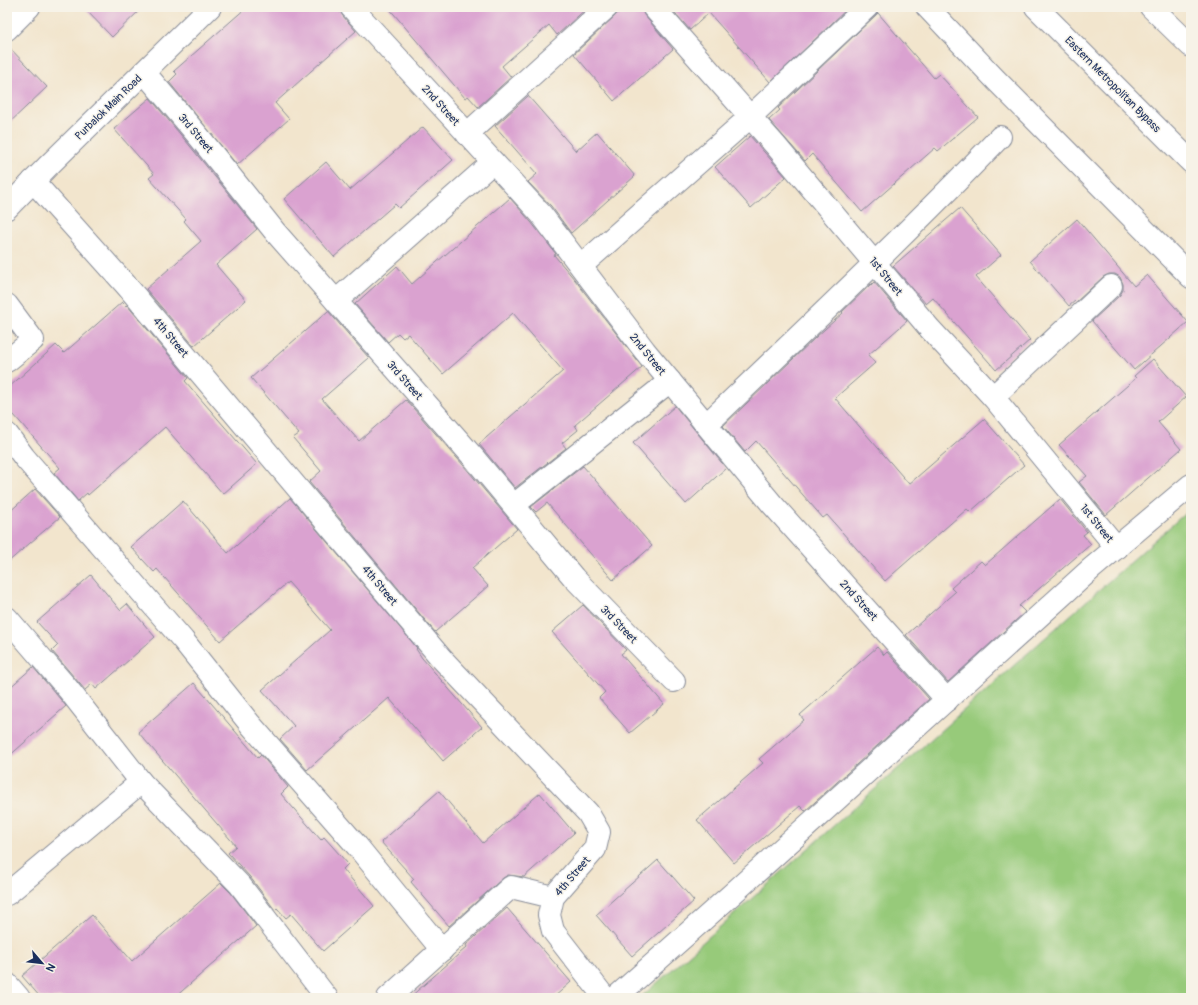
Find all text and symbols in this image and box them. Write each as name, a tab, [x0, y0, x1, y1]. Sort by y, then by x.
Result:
street label: Eastern Metropolitan Bypass	[1062, 34, 1163, 135]
street label: Purbalok Main Road	[72, 72, 144, 143]
street label: 2nd Street	[419, 82, 463, 129]
street label: 3rd Street	[175, 111, 216, 156]
street label: 1st Street	[866, 254, 905, 299]
street label: 4th Street	[150, 315, 191, 360]
street label: 2nd Street	[627, 331, 669, 378]
street label: 3rd Street	[384, 358, 425, 403]
street label: 1st Street	[1077, 501, 1116, 546]
street label: 4th Street	[359, 563, 400, 608]
street label: 2nd Street	[837, 577, 881, 624]
street label: 3rd Street	[597, 603, 640, 646]
street label: 4th Street	[552, 853, 593, 899]
north arrow	[22, 943, 62, 983]
text: N	[43, 961, 58, 974]

